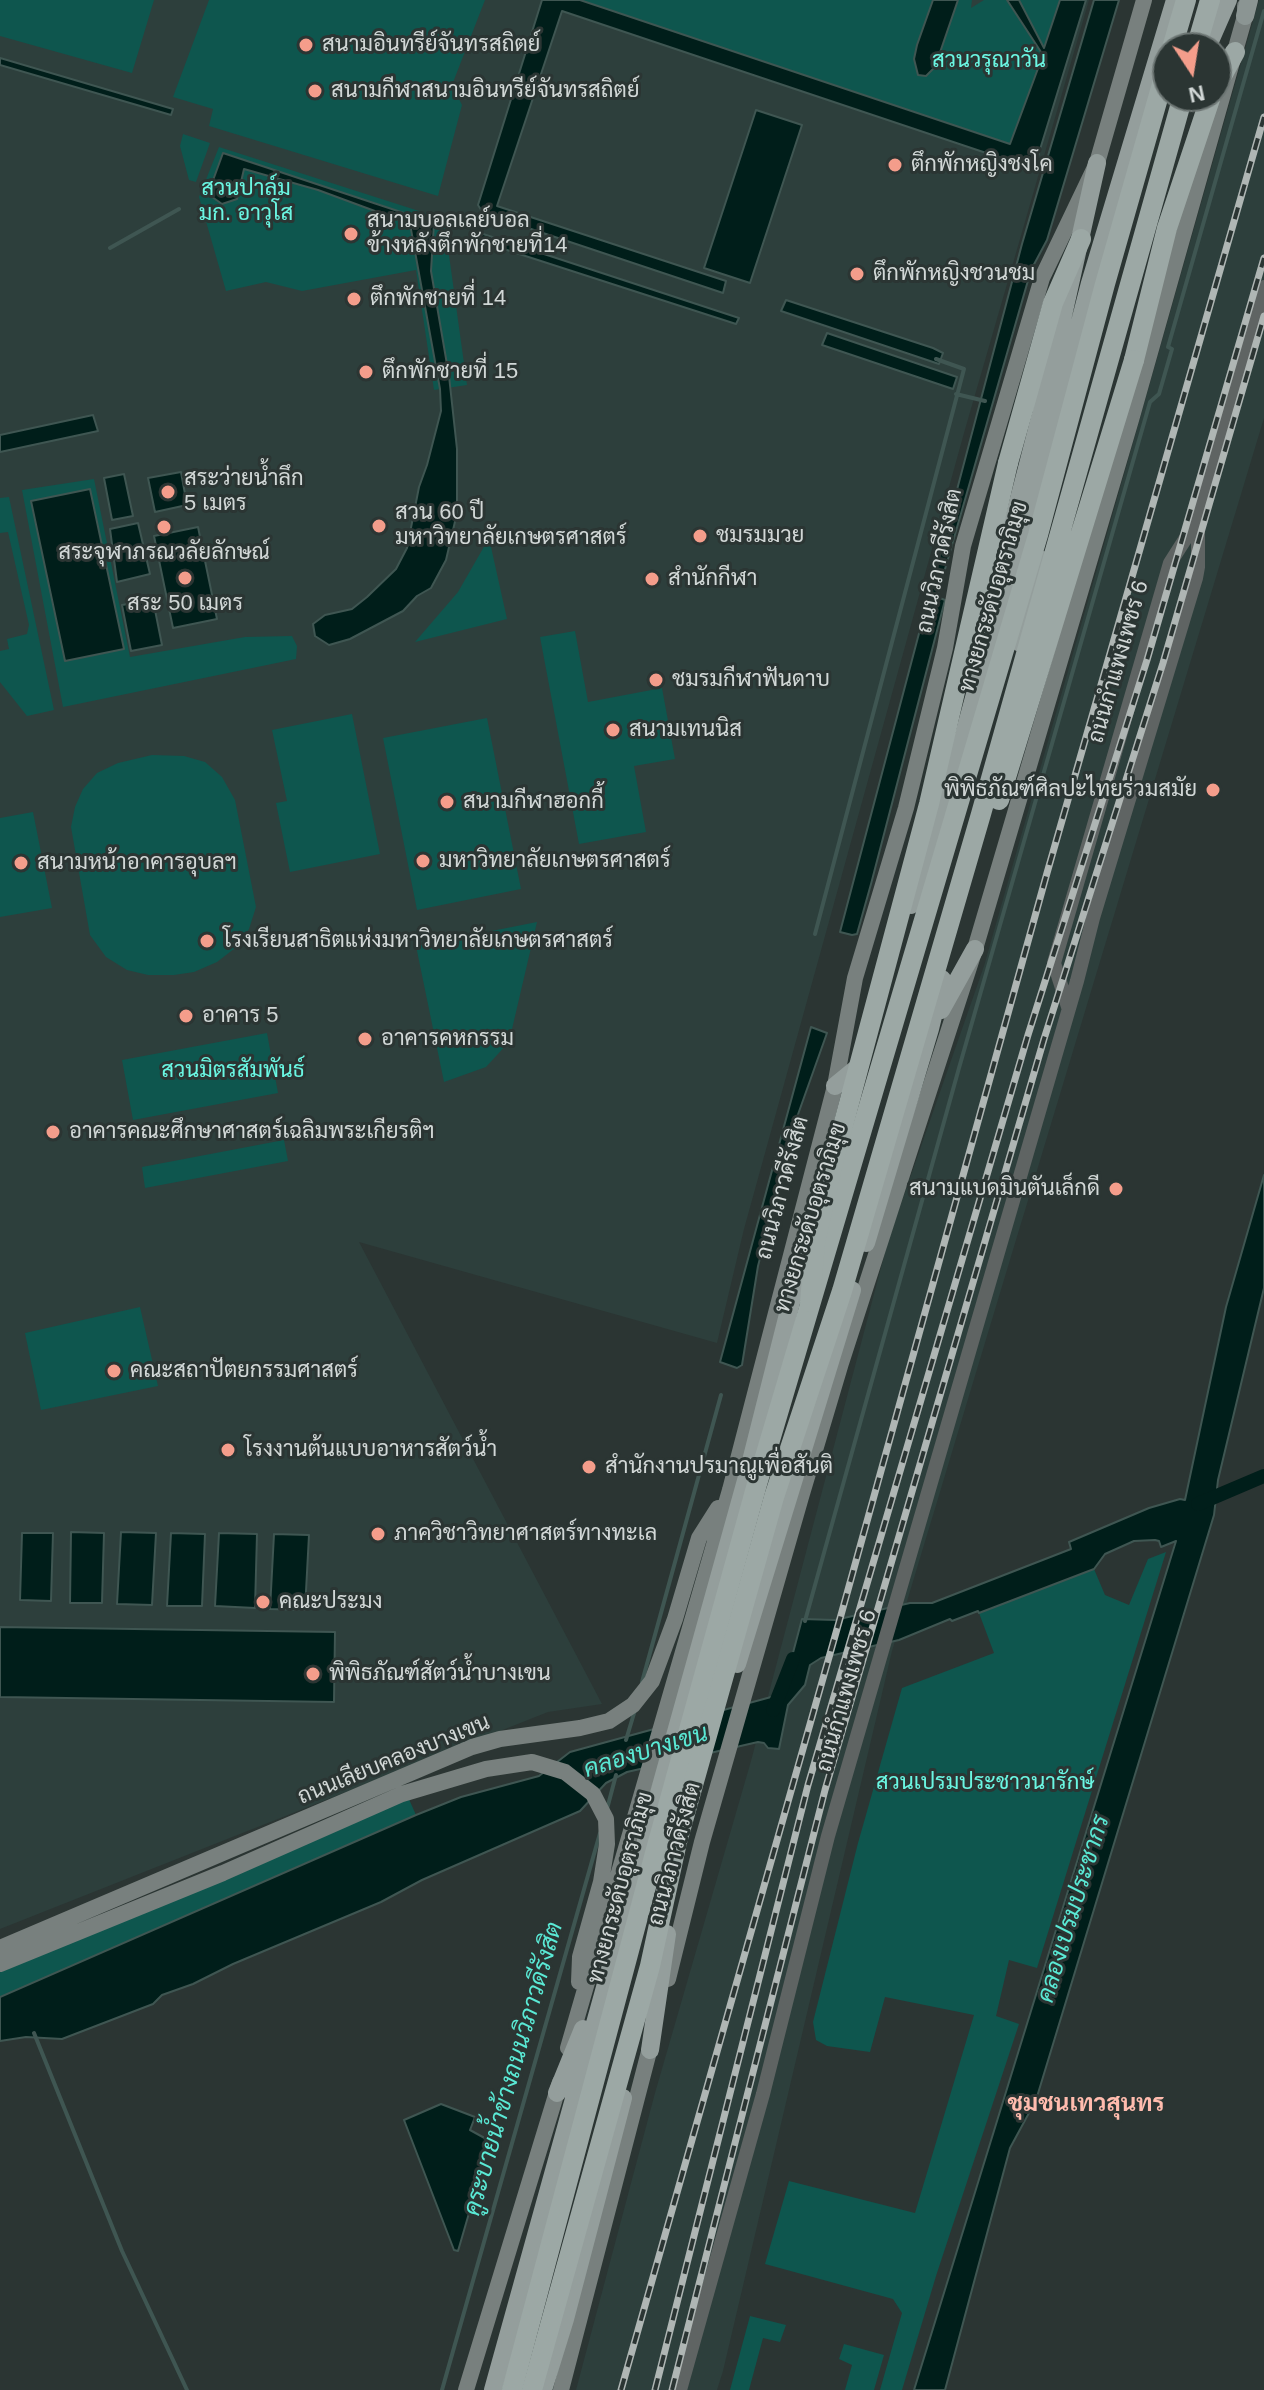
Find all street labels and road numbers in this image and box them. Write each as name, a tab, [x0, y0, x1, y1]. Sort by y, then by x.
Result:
street label: ถนนวิภาวดีรังสิต	[912, 486, 968, 636]
street label: ทางยกระดับอุตราภิมุข	[954, 498, 1034, 696]
street label: ถนนกำแพงเพชร 6	[1083, 578, 1155, 746]
street label: ถนนวิภาวดีรังสิต	[751, 1113, 815, 1263]
street label: ทางยกระดับอุตราภิมุข	[769, 1120, 853, 1316]
street label: ถนนกำแพงเพชร 6	[811, 1607, 883, 1775]
street label: ถนนเลียบคลองบางเขน	[294, 1709, 494, 1811]
street label: ถนนวิภาวดีรังสิต	[643, 1779, 707, 1929]
street label: ทางยกระดับอุตราภิมุข	[583, 1789, 659, 1987]

